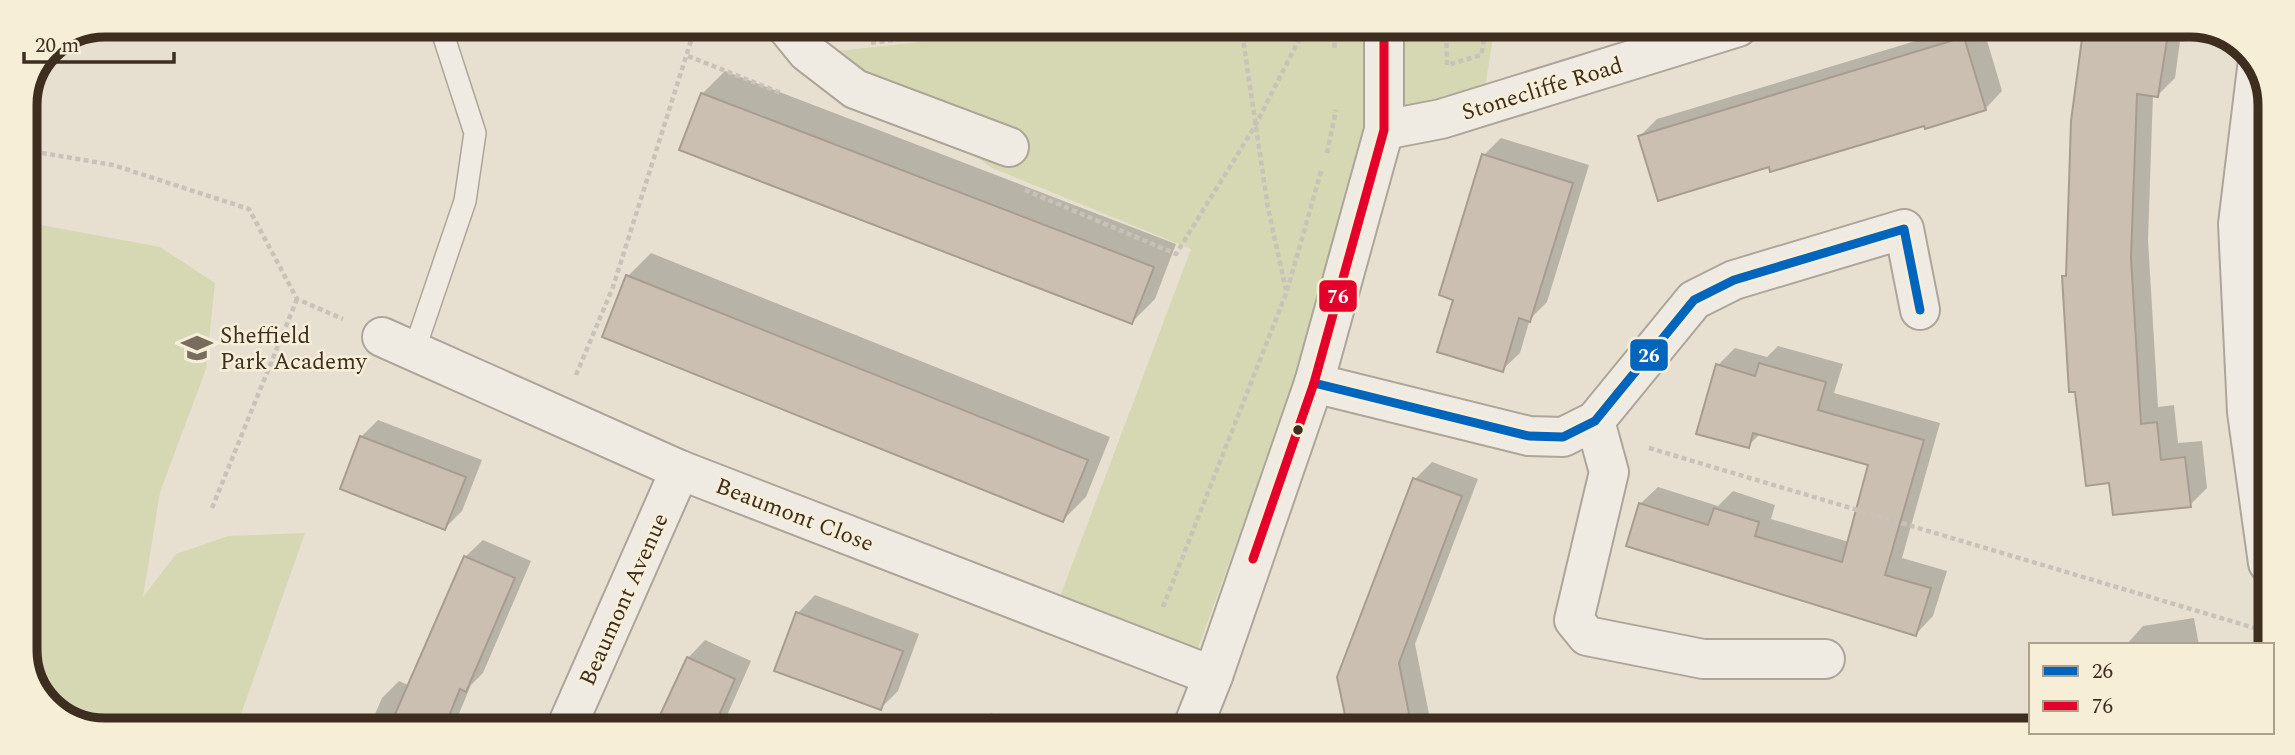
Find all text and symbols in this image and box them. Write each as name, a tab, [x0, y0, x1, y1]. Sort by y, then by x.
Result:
scale bar	[24, 21, 175, 65]
text: 20 m	[35, 30, 79, 62]
street label: Stonecliffe Road	[1457, 48, 1628, 131]
line badge: 76	[1318, 279, 1358, 313]
text: 76	[1327, 283, 1349, 312]
place label: Sheffield Park Academy	[220, 319, 368, 380]
school or university icon: Sheffield Park Academy	[180, 331, 214, 365]
line badge: 26	[1629, 338, 1669, 372]
text: 26	[1638, 342, 1660, 371]
unlabelled marker	[1291, 423, 1305, 437]
street label: Beaumont Close	[710, 469, 879, 562]
street label: Beaumont Avenue	[571, 507, 678, 692]
legend	[2029, 643, 2274, 734]
text: 26	[2092, 656, 2113, 688]
text: 76	[2092, 691, 2113, 723]

